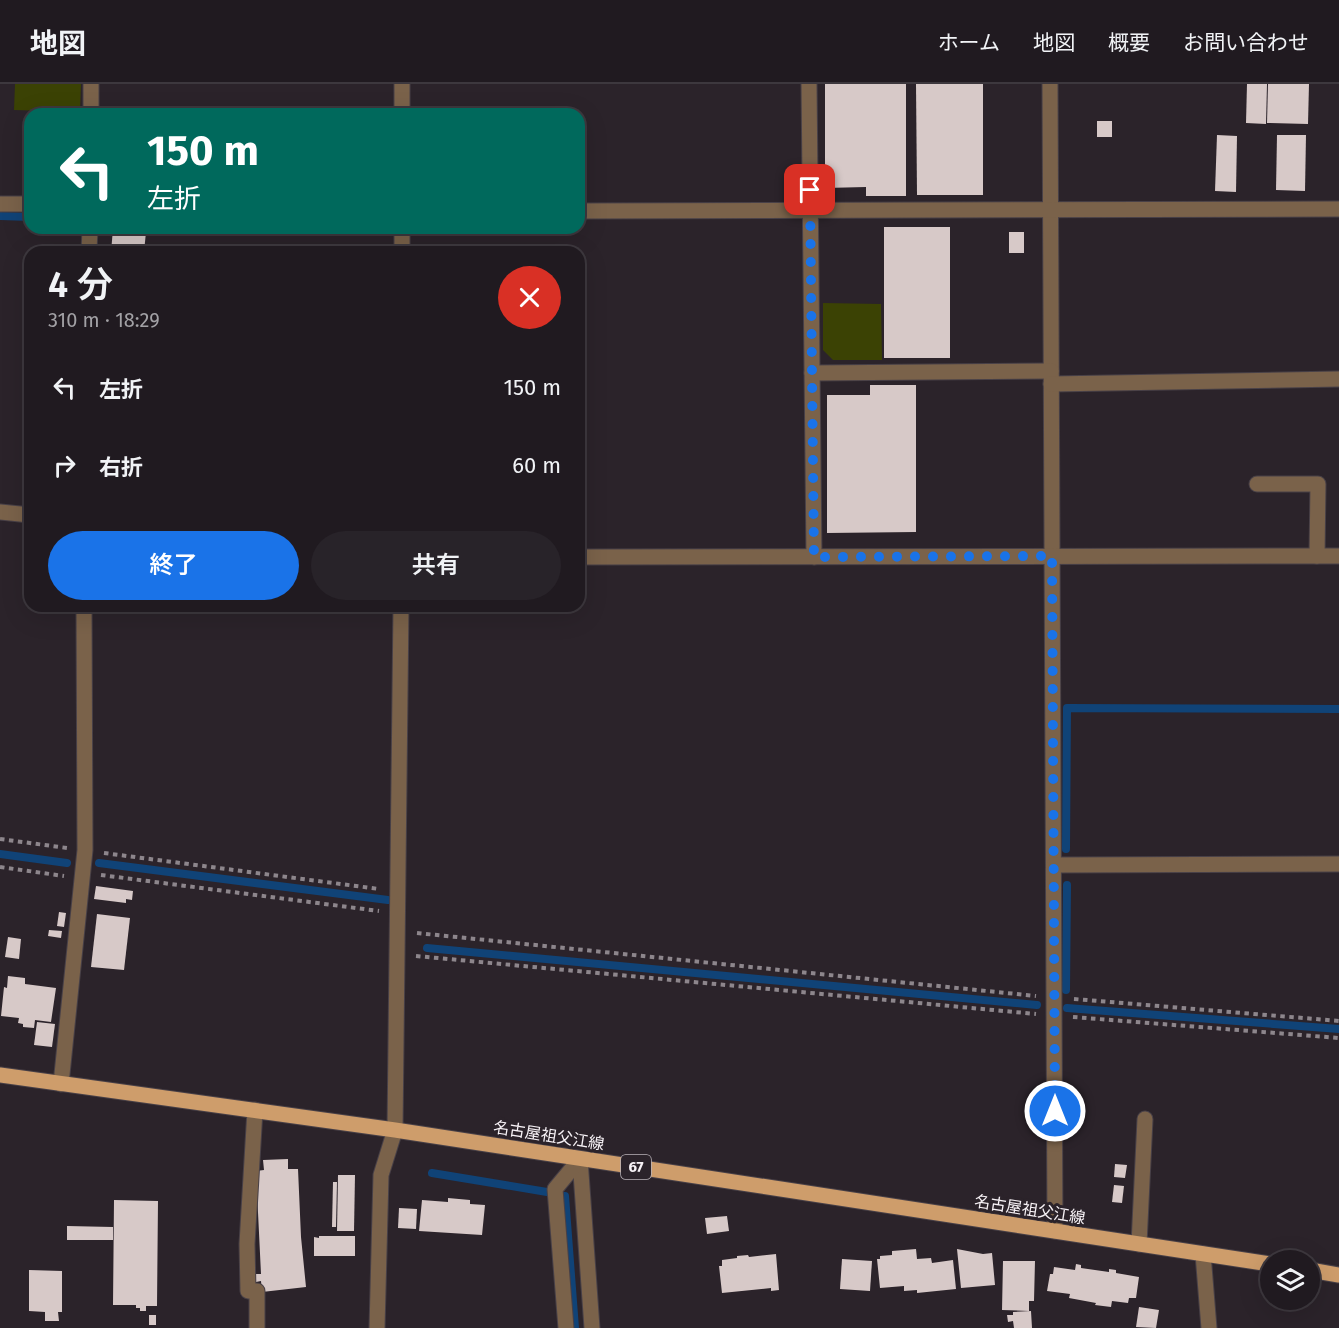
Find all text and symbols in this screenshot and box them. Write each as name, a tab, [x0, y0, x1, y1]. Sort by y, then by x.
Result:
text: 地図	[30, 27, 86, 60]
text: ホーム	[938, 30, 1000, 56]
text: 地図	[1033, 30, 1075, 56]
text: 概要	[1108, 30, 1150, 56]
text: お問い合わせ	[1183, 30, 1309, 56]
text: 150 m	[147, 126, 259, 176]
icon: left	[48, 132, 126, 210]
pin	[784, 164, 835, 215]
icon: arrive	[793, 173, 826, 206]
text: 左折	[147, 183, 201, 215]
text: 4 分	[48, 263, 113, 307]
button: close	[498, 266, 561, 329]
text: 310 m · 18:29	[48, 308, 160, 332]
icon: left	[48, 371, 81, 404]
text: 150 m	[503, 374, 561, 401]
text: 左折	[99, 376, 143, 403]
icon: right	[48, 449, 81, 482]
text: 60 m	[512, 452, 561, 479]
text: 右折	[99, 454, 143, 481]
button: 終了	[48, 531, 299, 600]
button: 共有	[311, 531, 561, 600]
position arrow	[1023, 1079, 1087, 1143]
street label: 名古屋祖父江線	[492, 1117, 606, 1154]
road number: 67	[621, 1155, 651, 1179]
street label: 名古屋祖父江線	[973, 1191, 1087, 1228]
map controls	[1260, 1250, 1320, 1310]
button: layers	[1260, 1250, 1320, 1310]

